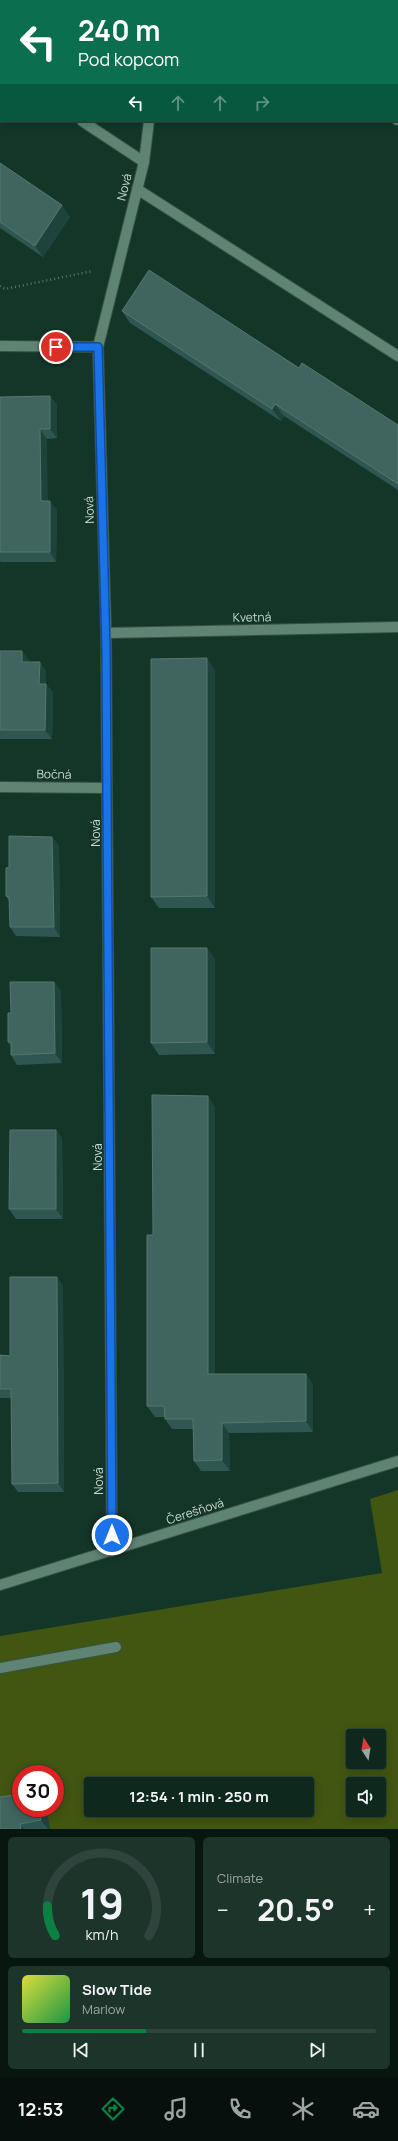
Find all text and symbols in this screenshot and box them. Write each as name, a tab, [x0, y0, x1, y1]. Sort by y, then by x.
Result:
text: 240 m	[78, 11, 160, 49]
icon: left	[12, 16, 64, 68]
text: Pod kopcom	[78, 47, 179, 71]
icon: left	[125, 92, 147, 114]
icon: ahead	[167, 92, 189, 114]
icon: ahead	[209, 92, 231, 114]
icon: right	[251, 92, 273, 114]
street label: Nová	[112, 172, 136, 202]
pin	[39, 330, 73, 364]
icon: arrive	[45, 336, 67, 358]
street label: Nová	[80, 496, 98, 524]
street label: Kvetná	[233, 608, 271, 626]
street label: Bočná	[36, 765, 72, 783]
street label: Nová	[87, 819, 104, 847]
street label: Nová	[89, 1143, 106, 1171]
street label: Nová	[90, 1467, 107, 1495]
street label: Čerešňová	[164, 1494, 226, 1528]
position arrow	[91, 1514, 133, 1556]
north arrow	[346, 1729, 386, 1769]
map controls	[346, 1729, 386, 1817]
speed limit sign: 30	[12, 1765, 64, 1817]
button: sound	[346, 1777, 386, 1817]
text: 12:54 · 1 min · 250 m	[129, 1786, 269, 1807]
text: Climate	[217, 1869, 263, 1887]
text: 19	[79, 1874, 124, 1930]
text: 20.5°	[257, 1889, 335, 1930]
text: −	[217, 1895, 229, 1925]
text: +	[363, 1895, 376, 1925]
text: km/h	[85, 1924, 118, 1943]
text: Slow Tide	[82, 1979, 152, 2000]
text: Marlow	[82, 2000, 125, 2018]
icon: previous	[70, 2039, 92, 2061]
icon: pause	[188, 2039, 210, 2061]
icon: next	[306, 2039, 328, 2061]
icon: directions	[99, 2095, 127, 2123]
icon: music	[162, 2095, 190, 2123]
icon: phone	[226, 2095, 254, 2123]
icon: climate	[289, 2095, 317, 2123]
icon: car	[352, 2095, 380, 2123]
text: 12:53	[18, 2097, 63, 2121]

